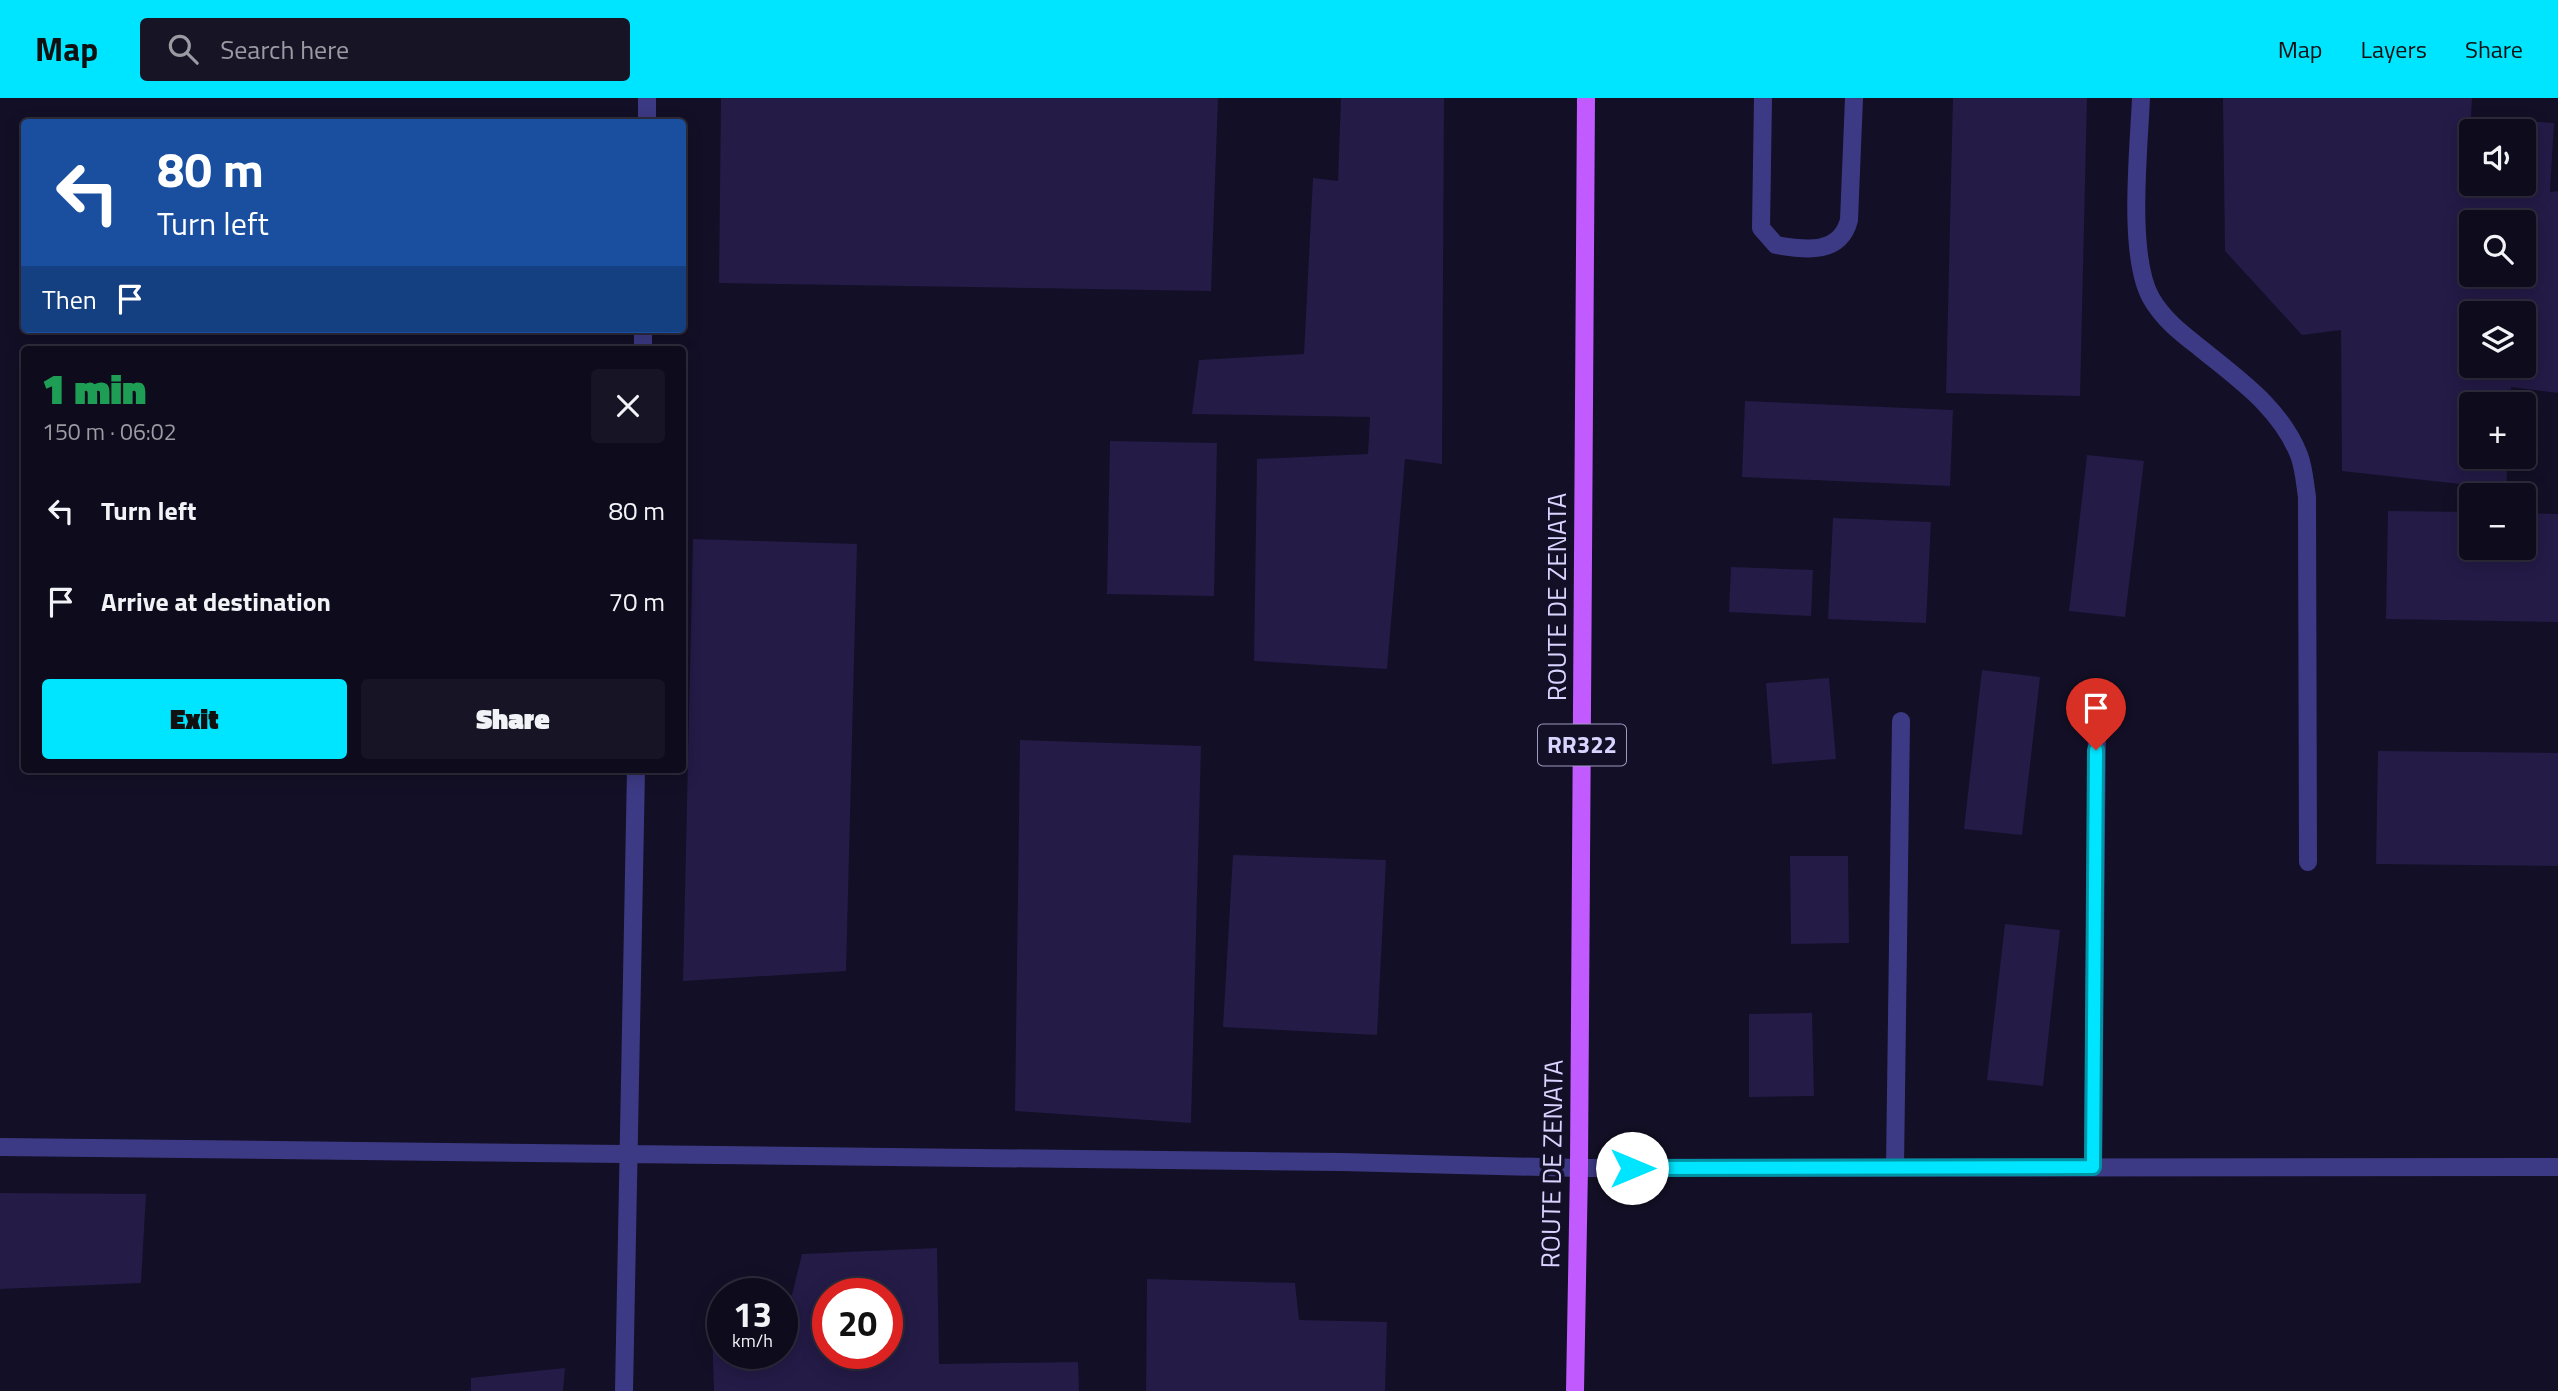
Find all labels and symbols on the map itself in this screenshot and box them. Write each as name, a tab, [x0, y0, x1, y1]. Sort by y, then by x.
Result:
street label: ROUTE DE ZENATA	[1537, 493, 1576, 701]
pin	[2066, 678, 2126, 750]
road number: RR322	[1538, 724, 1626, 766]
street label: ROUTE DE ZENATA	[1530, 1059, 1573, 1269]
position arrow	[1595, 1131, 1669, 1205]
speed limit sign: 20	[812, 1278, 903, 1369]

